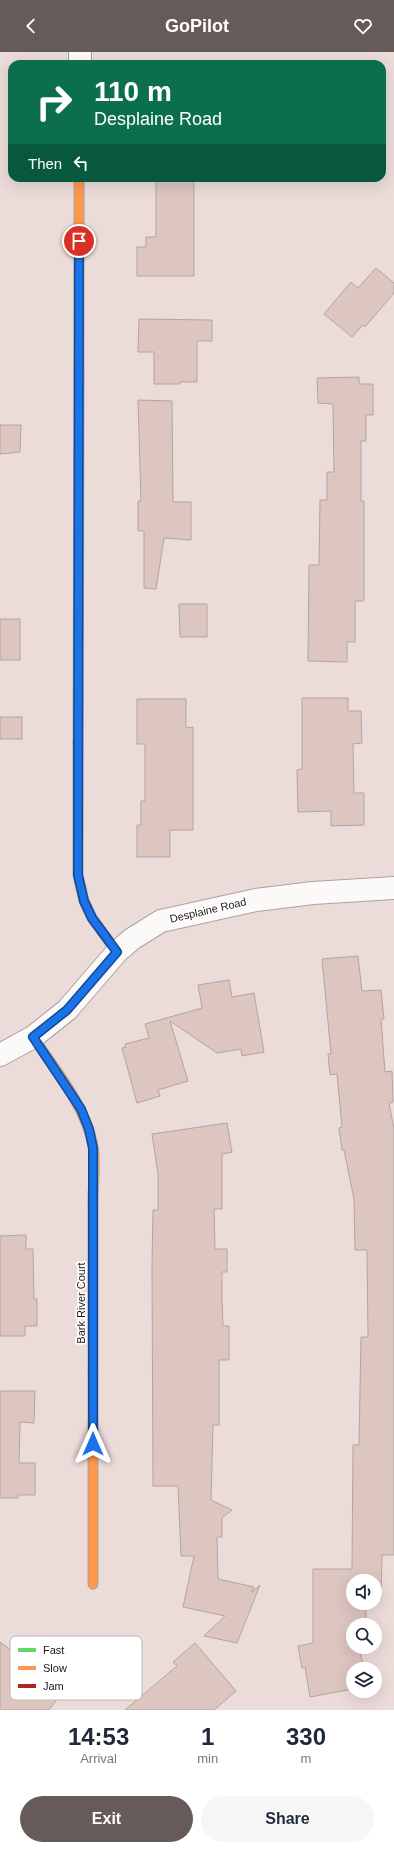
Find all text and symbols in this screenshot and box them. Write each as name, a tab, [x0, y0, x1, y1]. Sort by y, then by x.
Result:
icon: back	[20, 15, 42, 37]
icon: heart	[352, 15, 374, 37]
text: GoPilot	[165, 16, 229, 36]
icon: right	[28, 76, 80, 128]
text: 110 m	[94, 76, 172, 107]
text: Desplaine Road	[94, 109, 222, 129]
icon: left	[70, 152, 92, 174]
text: Then	[28, 155, 62, 172]
pin	[62, 224, 96, 258]
icon: arrive	[68, 230, 90, 252]
street label: Desplaine Road	[169, 895, 247, 925]
street label: Bark River Court	[75, 1262, 87, 1344]
position arrow	[72, 1423, 114, 1465]
map controls	[346, 1574, 382, 1698]
button: sound	[346, 1574, 382, 1610]
button: search	[346, 1618, 382, 1654]
legend	[10, 1636, 142, 1700]
text: Fast	[43, 1644, 64, 1656]
text: Slow	[43, 1662, 67, 1674]
button: layers	[346, 1662, 382, 1698]
text: Jam	[43, 1680, 64, 1692]
text: 14:53	[68, 1723, 129, 1750]
text: 1	[201, 1723, 214, 1750]
text: 330	[286, 1723, 326, 1750]
text: Arrival	[80, 1751, 117, 1766]
text: min	[197, 1751, 218, 1766]
text: m	[301, 1751, 311, 1766]
button: Exit	[20, 1796, 193, 1842]
button: Share	[201, 1796, 374, 1842]

